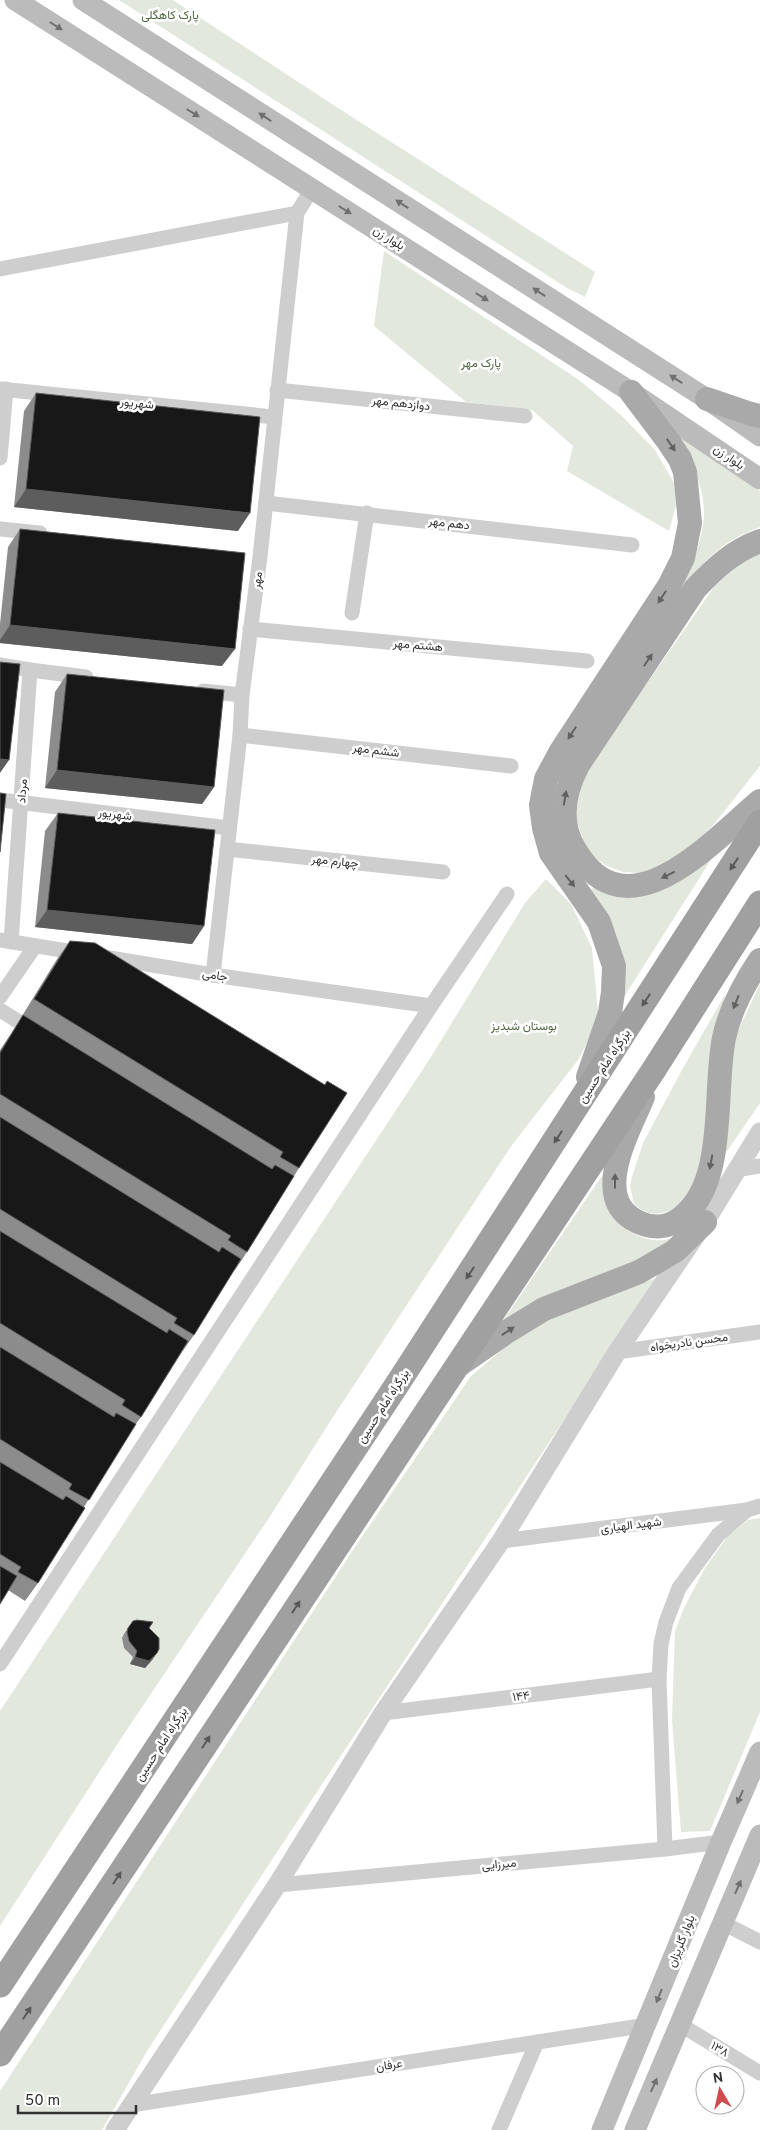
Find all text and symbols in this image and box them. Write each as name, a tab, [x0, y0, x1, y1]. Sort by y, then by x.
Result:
park label: پارک کاهگلی	[141, 8, 199, 24]
one-way arrow	[49, 21, 62, 31]
one-way arrow	[186, 109, 200, 118]
one-way arrow	[259, 112, 272, 121]
one-way arrow	[396, 199, 409, 209]
one-way arrow	[338, 205, 351, 214]
street label: بلوار زن	[370, 223, 407, 255]
one-way arrow	[533, 287, 546, 296]
one-way arrow	[475, 292, 489, 302]
park label: پارک مهر	[460, 356, 501, 372]
one-way arrow	[670, 375, 683, 384]
street label: دوازدهم مهر	[370, 393, 431, 415]
street label: شهریور	[118, 394, 155, 414]
one-way arrow	[666, 438, 676, 452]
street label: بلوار زن	[710, 442, 747, 474]
street label: دهم مهر	[426, 513, 471, 534]
street label: مهر	[249, 571, 267, 591]
one-way arrow	[657, 591, 666, 604]
street label: هشتم مهر	[391, 636, 444, 656]
one-way arrow	[643, 653, 653, 666]
one-way arrow	[568, 727, 577, 740]
street label: ششم مهر	[351, 740, 400, 762]
street label: مرداد	[14, 778, 32, 804]
one-way arrow	[562, 790, 570, 806]
street label: شهریور	[96, 805, 133, 825]
street label: چهارم مهر	[310, 851, 359, 872]
one-way arrow	[729, 857, 738, 870]
one-way arrow	[661, 871, 675, 879]
one-way arrow	[564, 874, 575, 887]
street label: جامی	[201, 966, 229, 986]
one-way arrow	[641, 994, 651, 1007]
one-way arrow	[732, 995, 740, 1010]
park label: بوستان شبدیز	[490, 1019, 557, 1035]
street label: بزرگراه امام حسین	[575, 1026, 635, 1107]
one-way arrow	[553, 1130, 563, 1144]
one-way arrow	[707, 1154, 715, 1169]
one-way arrow	[611, 1173, 619, 1189]
one-way arrow	[465, 1267, 475, 1280]
one-way arrow	[501, 1326, 514, 1336]
street label: محسن نادریخواه	[649, 1330, 729, 1356]
street label: بزرگراه امام حسین	[354, 1366, 414, 1447]
street label: شهید الهیاری	[600, 1514, 663, 1538]
one-way arrow	[291, 1600, 301, 1613]
street label: ۱۴۴	[512, 1688, 531, 1706]
street label: بزرگراه امام حسین	[132, 1704, 192, 1785]
one-way arrow	[201, 1735, 211, 1749]
one-way arrow	[736, 1790, 744, 1804]
street label: میرزایی	[481, 1856, 517, 1874]
one-way arrow	[112, 1871, 121, 1884]
one-way arrow	[735, 1880, 743, 1895]
street label: بلوار گلریزان	[664, 1913, 700, 1970]
one-way arrow	[654, 1989, 662, 2003]
one-way arrow	[22, 2006, 32, 2020]
street label: ۱۳۸	[707, 2038, 732, 2061]
street label: عرفان	[375, 2056, 404, 2076]
north arrow	[695, 2065, 745, 2115]
text: N	[712, 2069, 725, 2088]
one-way arrow	[651, 2078, 659, 2092]
scale bar	[18, 2082, 135, 2114]
text: 50 m	[25, 2092, 60, 2111]

